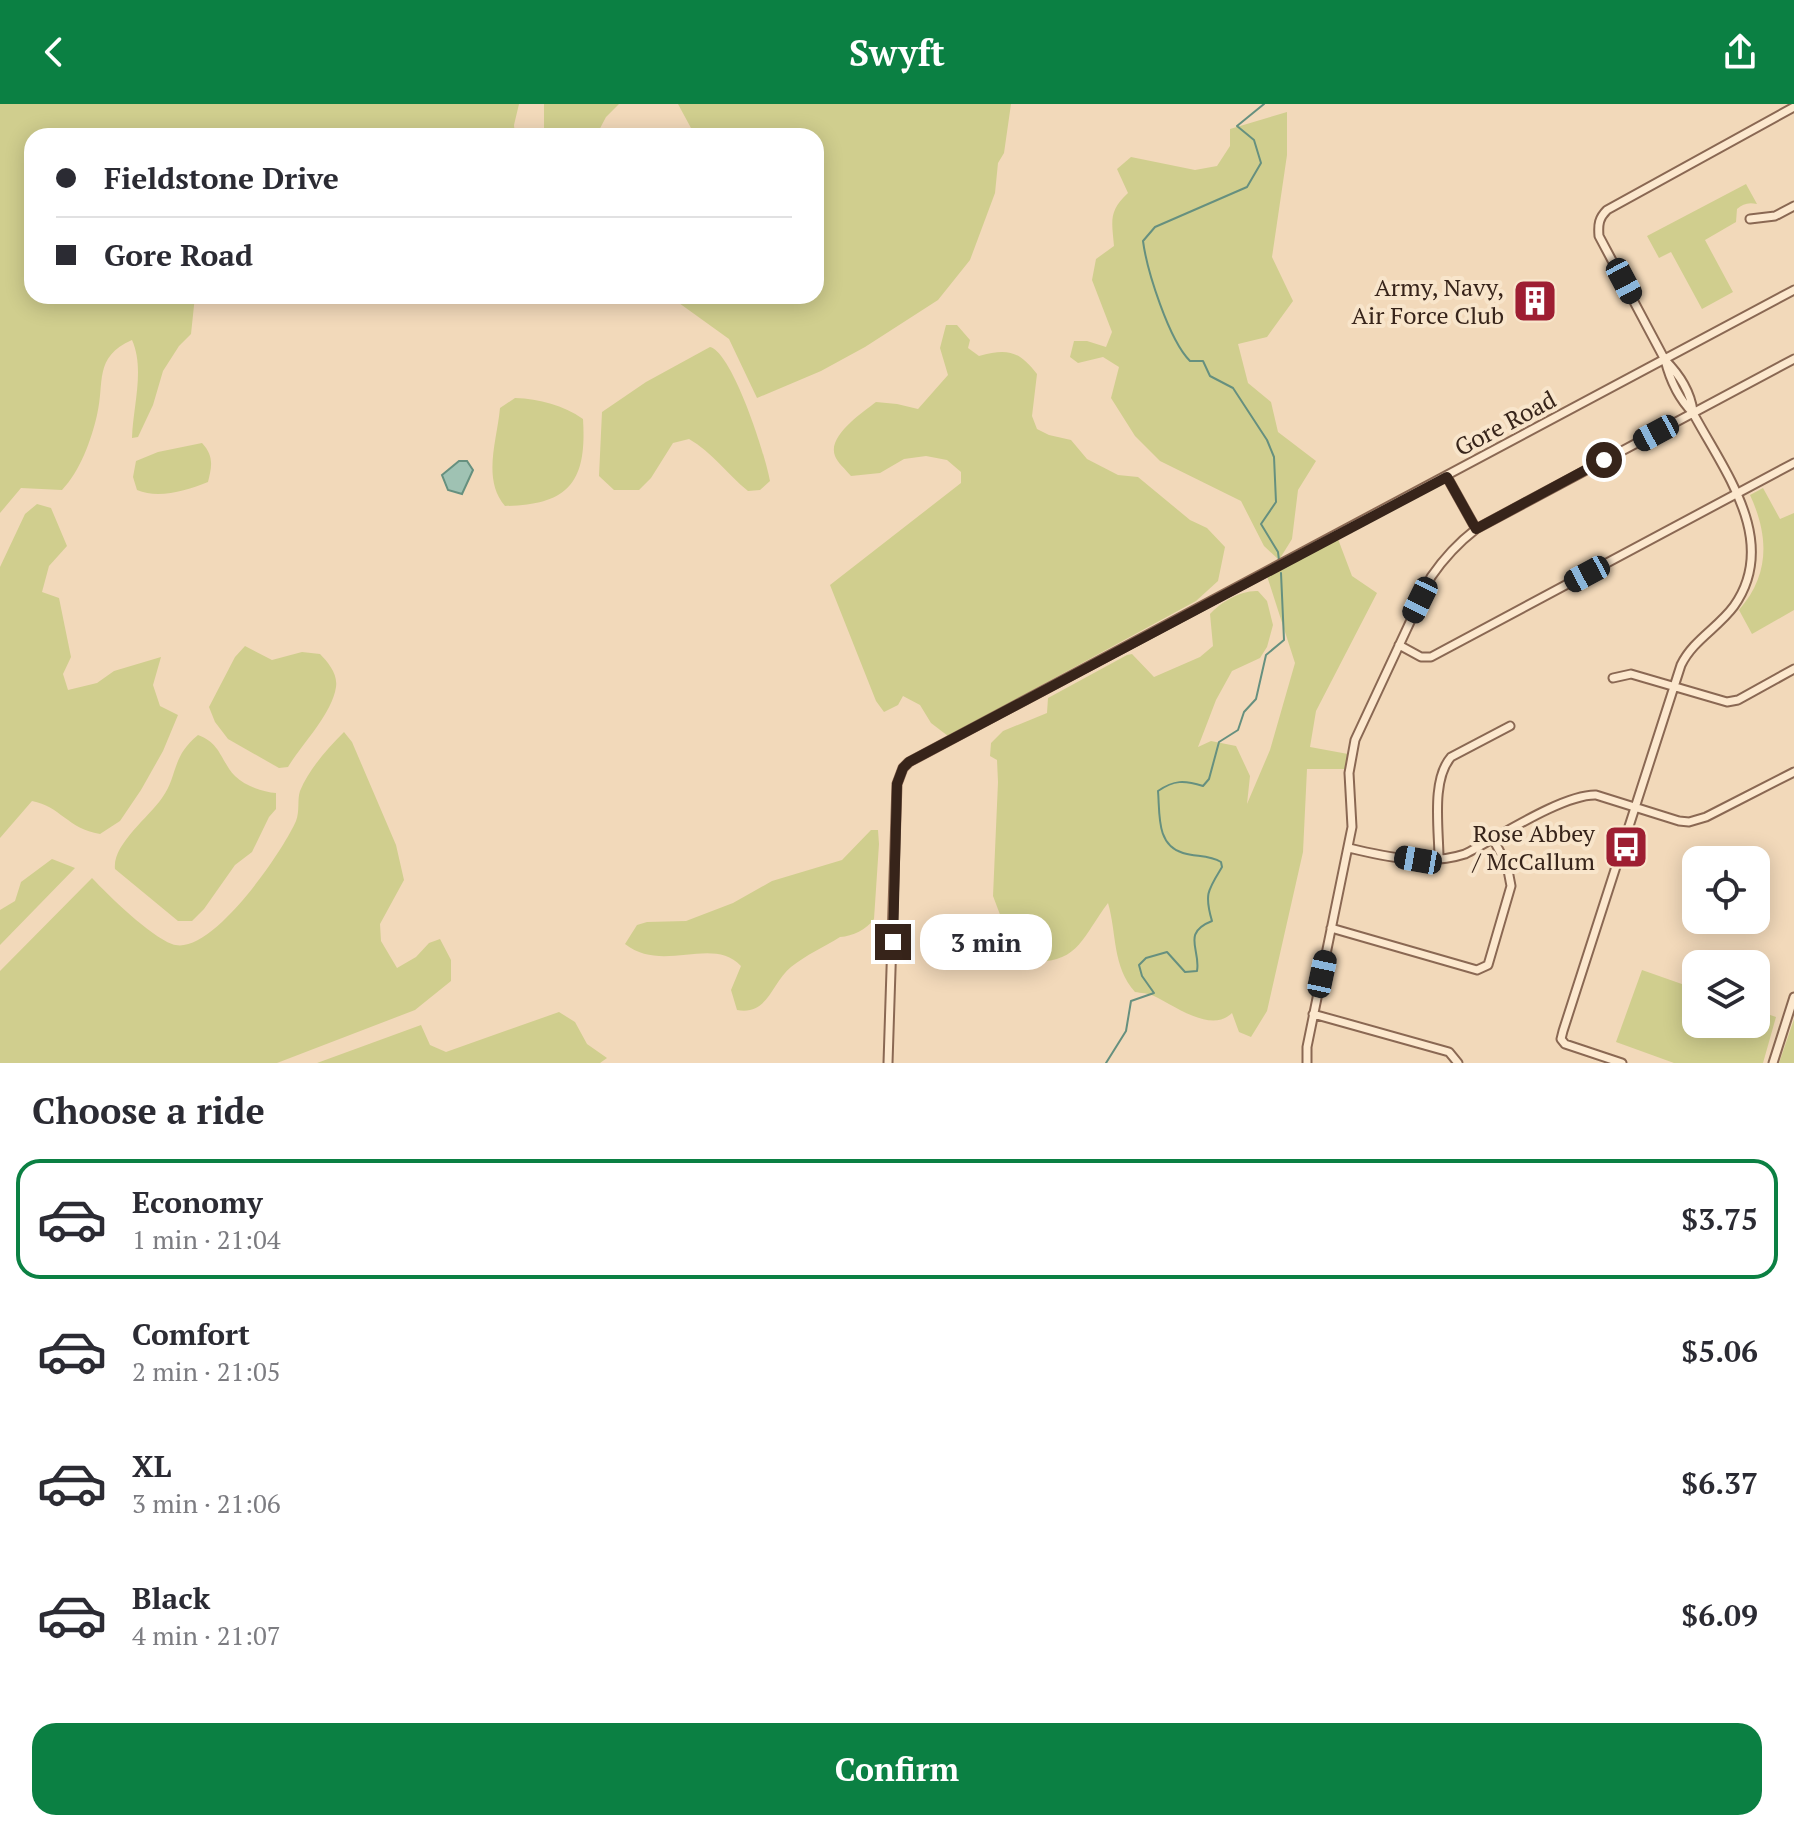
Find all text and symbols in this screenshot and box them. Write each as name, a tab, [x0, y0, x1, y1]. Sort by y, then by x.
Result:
text: Swyft	[849, 29, 945, 76]
icon: back	[32, 30, 76, 74]
icon: share	[1718, 30, 1762, 74]
text: Fieldstone Drive	[104, 158, 339, 198]
text: Gore Road	[104, 235, 253, 275]
car	[1602, 254, 1646, 308]
place label: Army, Navy, Air Force Club	[1352, 271, 1504, 331]
building icon: Army, Navy, Air Force Club	[1511, 277, 1559, 325]
street label: Gore Road	[1449, 383, 1561, 463]
car	[1629, 411, 1683, 455]
route start	[1586, 442, 1622, 478]
car	[1560, 552, 1614, 596]
car	[1399, 573, 1441, 627]
place label: Rose Abbey / McCallum	[1471, 817, 1596, 877]
bus stop icon: Rose Abbey / McCallum	[1602, 823, 1650, 871]
car	[1392, 844, 1444, 876]
map controls	[1682, 846, 1770, 1038]
button: locate	[1682, 846, 1770, 934]
callout: 3 min	[921, 914, 1053, 970]
route end	[875, 924, 911, 960]
text: 3 min	[950, 925, 1022, 959]
car	[1305, 948, 1339, 1000]
button: layers	[1682, 950, 1770, 1038]
text: Choose a ride	[32, 1087, 265, 1134]
text: Economy	[132, 1182, 263, 1222]
icon: car	[36, 1183, 108, 1255]
text: $3.75	[1681, 1199, 1758, 1239]
text: 1 min · 21:04	[132, 1222, 281, 1256]
text: Comfort	[132, 1314, 250, 1354]
icon: car	[36, 1315, 108, 1387]
text: $5.06	[1681, 1331, 1758, 1371]
text: 2 min · 21:05	[132, 1354, 281, 1388]
text: XL	[132, 1446, 171, 1486]
icon: car	[36, 1447, 108, 1519]
text: $6.37	[1681, 1463, 1758, 1503]
text: 3 min · 21:06	[132, 1486, 281, 1520]
text: Black	[132, 1578, 210, 1618]
icon: car	[36, 1579, 108, 1651]
text: $6.09	[1681, 1595, 1758, 1635]
text: 4 min · 21:07	[132, 1618, 281, 1652]
button: Confirm	[32, 1723, 1762, 1815]

